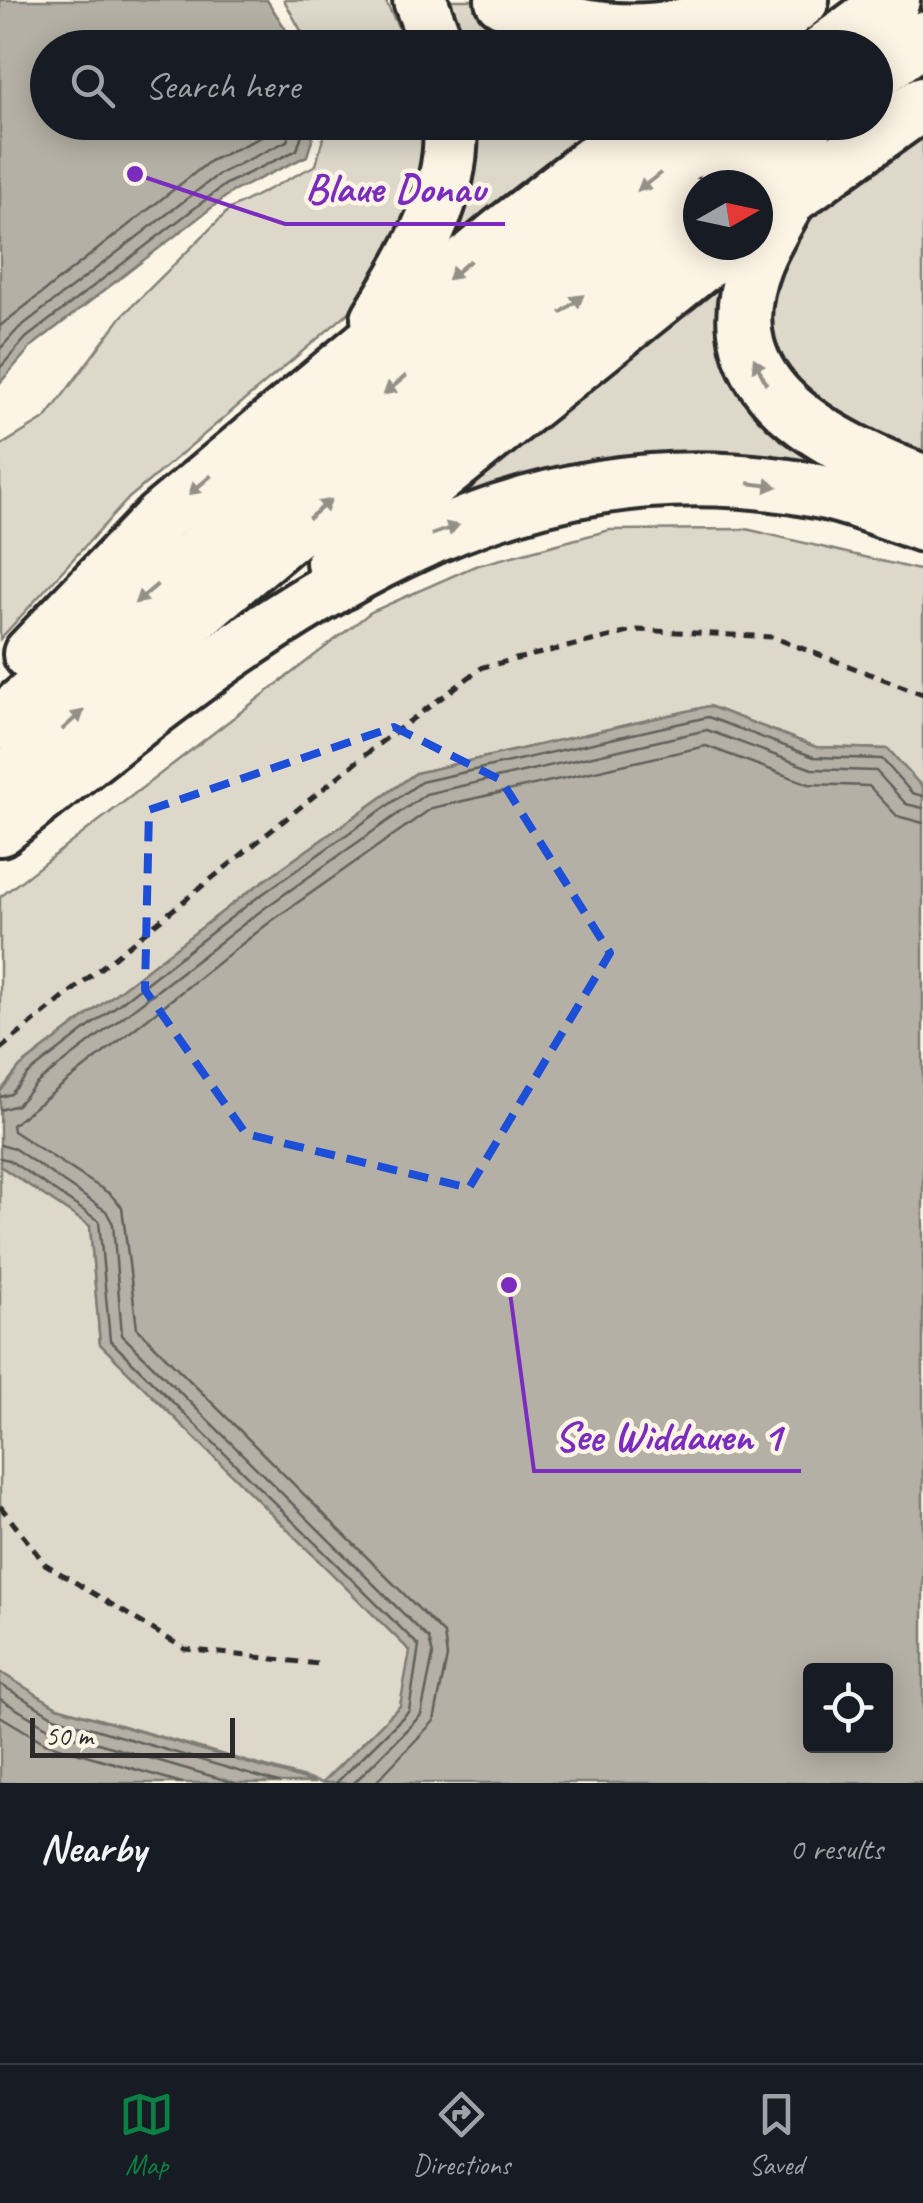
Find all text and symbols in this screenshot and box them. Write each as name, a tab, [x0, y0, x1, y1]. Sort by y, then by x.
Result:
search box	[30, 30, 893, 140]
icon: search	[65, 58, 120, 113]
text: Search here	[145, 62, 300, 109]
callout: Blaue Donau	[285, 152, 505, 224]
text: Blaue Donau	[305, 162, 489, 215]
north arrow	[683, 170, 773, 260]
one-way arrow	[636, 171, 662, 192]
one-way arrow	[446, 259, 471, 280]
one-way arrow	[559, 294, 585, 315]
one-way arrow	[752, 356, 769, 385]
one-way arrow	[383, 374, 408, 395]
one-way arrow	[188, 474, 213, 495]
one-way arrow	[747, 477, 779, 493]
one-way arrow	[308, 499, 333, 521]
one-way arrow	[430, 521, 460, 536]
one-way arrow	[134, 583, 159, 604]
one-way arrow	[61, 709, 85, 732]
callout: See Widdauen 1	[534, 1399, 801, 1471]
text: See Widdauen 1	[554, 1410, 786, 1463]
map controls	[803, 1663, 893, 1753]
button: locate	[803, 1663, 893, 1753]
scale bar	[30, 1713, 235, 1758]
text: 50 m	[45, 1718, 93, 1753]
text: Nearby	[40, 1822, 146, 1875]
text: 0 results	[789, 1828, 883, 1869]
tab: Map	[119, 2087, 174, 2182]
tab: Directions	[413, 2087, 510, 2182]
tab: Saved	[749, 2087, 804, 2182]

